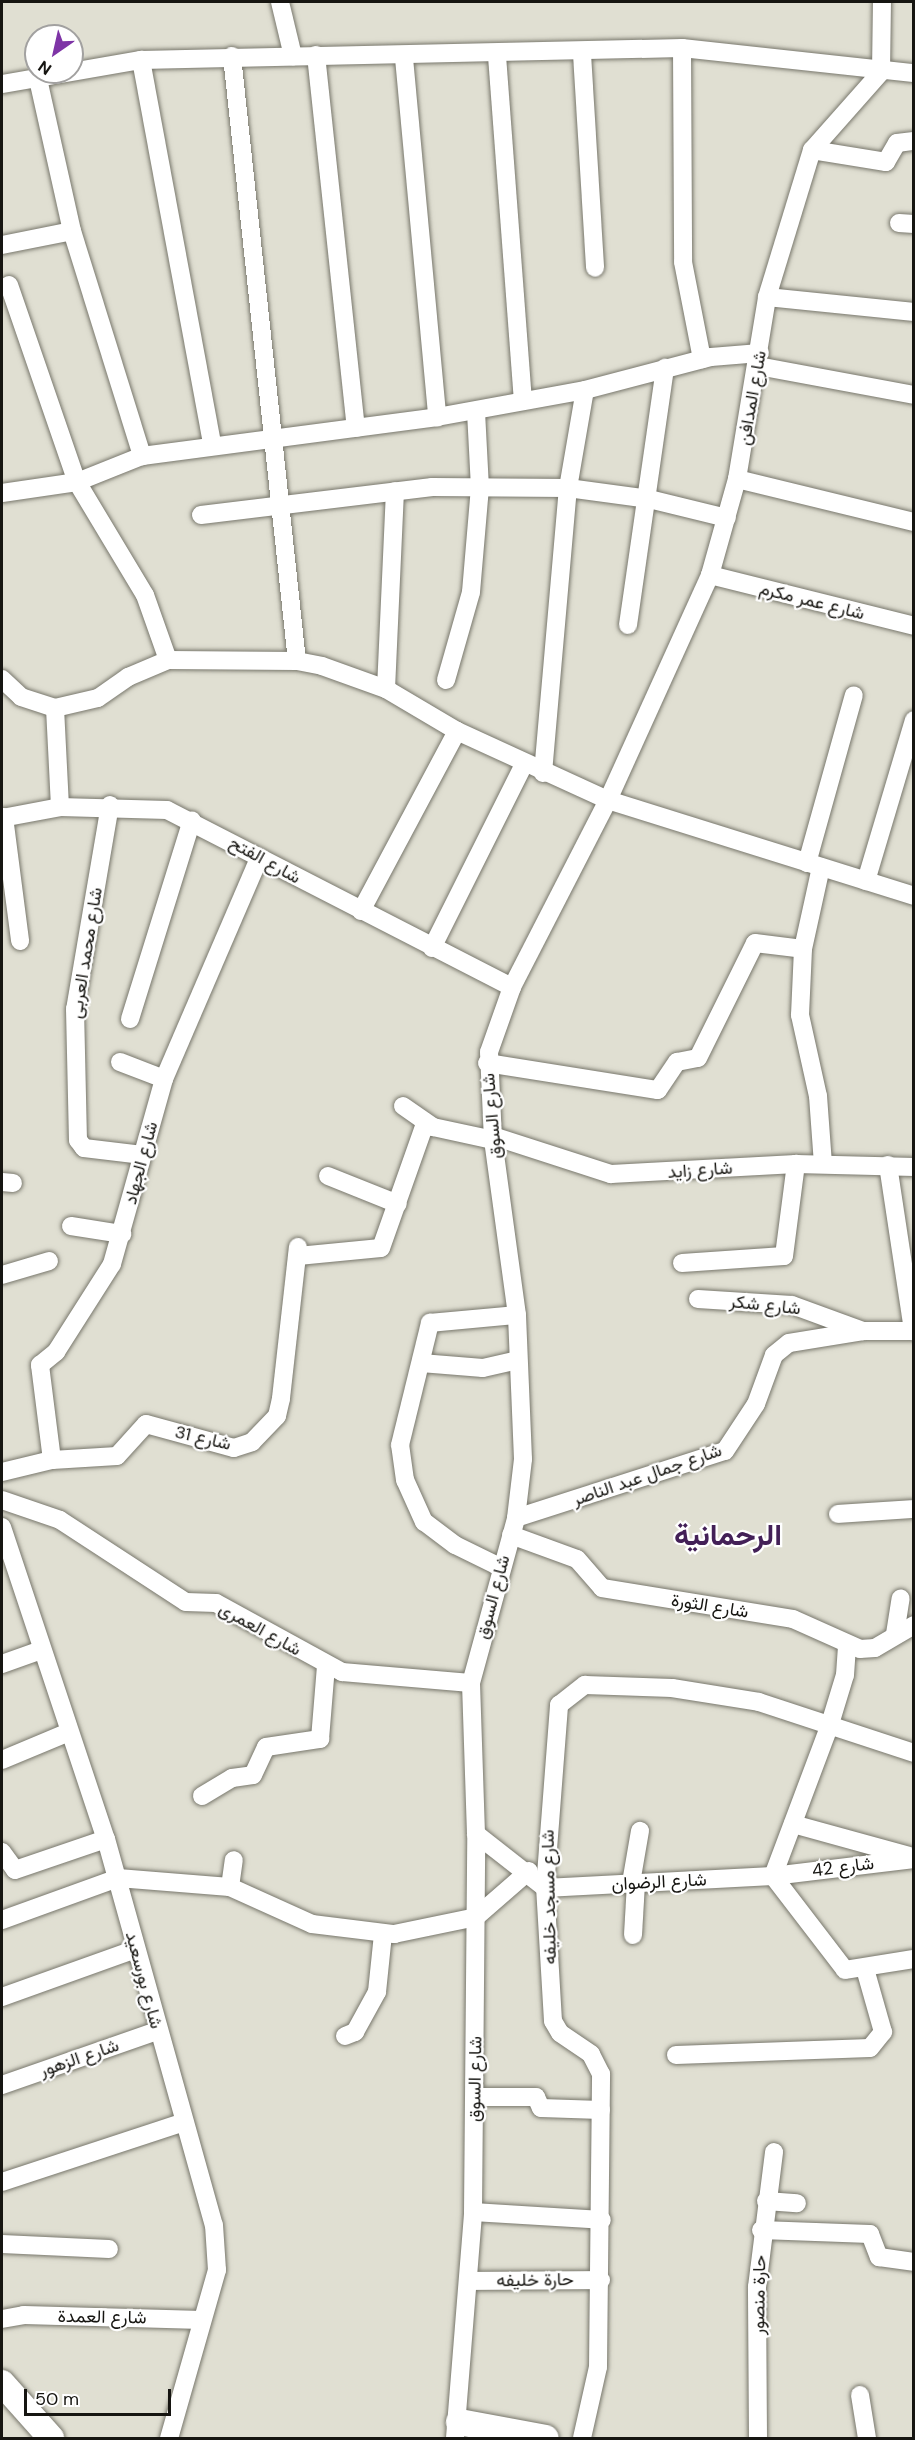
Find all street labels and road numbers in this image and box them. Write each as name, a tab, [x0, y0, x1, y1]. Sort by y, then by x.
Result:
street label: شارع المدافن	[733, 349, 771, 447]
street label: شارع عمر مكرم	[757, 578, 867, 624]
street label: شارع الفتح	[226, 832, 304, 888]
street label: شارع محمد العربى	[65, 886, 107, 1020]
street label: شارع السوق	[477, 1072, 507, 1160]
street label: شارع الجهاد	[120, 1119, 162, 1207]
street label: شارع زايد	[667, 1157, 733, 1183]
street label: شارع شكر	[728, 1291, 802, 1319]
street label: شارع 31	[173, 1421, 233, 1455]
street label: شارع جمال عبد الناصر	[569, 1439, 725, 1511]
street label: شارع السوق	[471, 1553, 515, 1641]
street label: شارع الثورة	[670, 1589, 750, 1623]
street label: شارع العمرى	[215, 1598, 305, 1660]
street label: شارع مسجد خليفه	[537, 1829, 561, 1965]
street label: شارع 42	[811, 1852, 875, 1882]
street label: شارع الرضوان	[611, 1869, 707, 1895]
street label: شارع بورسعيد	[121, 1929, 167, 2031]
street label: شارع الزهور	[36, 2034, 122, 2082]
street label: شارع السوق	[463, 2036, 487, 2122]
street label: حارة منصور	[748, 2255, 770, 2335]
street label: حارة خليفه	[496, 2269, 574, 2291]
street label: شارع العمدة	[57, 2305, 147, 2329]

